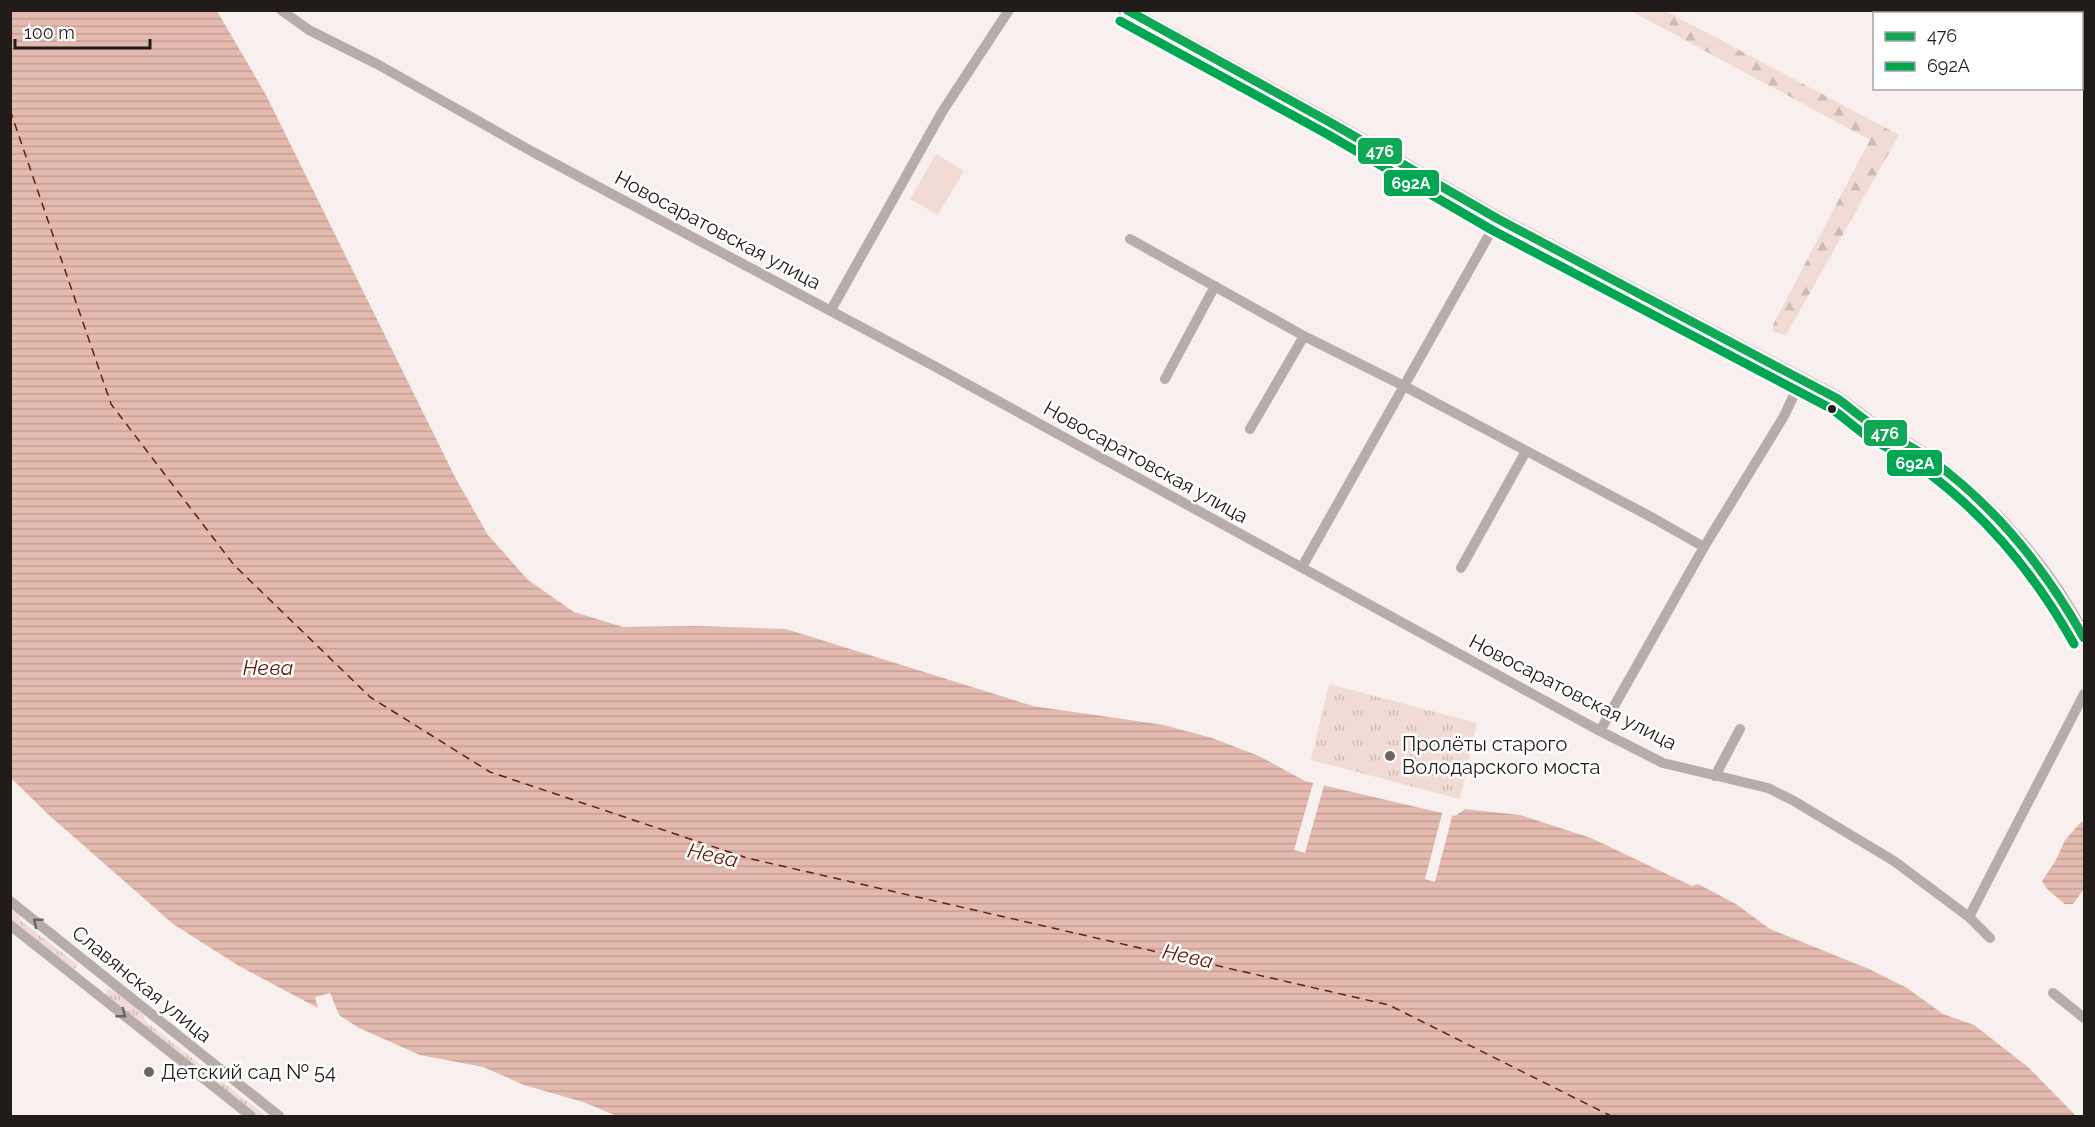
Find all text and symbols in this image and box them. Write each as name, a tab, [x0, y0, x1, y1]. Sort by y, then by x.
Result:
scale bar	[15, 12, 150, 50]
legend	[1873, 12, 2083, 90]
text: 100 m	[24, 22, 75, 43]
text: 476	[1927, 25, 1957, 46]
text: 692А	[1927, 55, 1970, 76]
line badge: 476	[1357, 137, 1403, 165]
text: 476	[1366, 142, 1394, 161]
street label: Новосаратовская улица	[611, 165, 825, 295]
line badge: 692А	[1383, 169, 1440, 197]
text: 692А	[1392, 174, 1431, 193]
street label: Новосаратовская улица	[1040, 396, 1252, 528]
unlabelled marker	[1826, 403, 1838, 415]
line badge: 476	[1863, 419, 1908, 447]
text: 476	[1871, 424, 1899, 443]
line badge: 692А	[1886, 449, 1943, 477]
text: 692А	[1896, 454, 1935, 473]
street label: Новосаратовская улица	[1465, 629, 1681, 755]
water label: Нева	[243, 655, 293, 680]
place label: Пролёты старого Володарского моста	[1402, 732, 1600, 779]
marker: Пролёты старого Володарского моста	[1383, 749, 1397, 763]
water label: Нева	[686, 837, 740, 873]
one-way arrow	[32, 919, 43, 930]
street label: Славянская улица	[67, 920, 217, 1048]
water label: Нева	[1161, 938, 1215, 974]
one-way arrow	[115, 1006, 126, 1017]
place label: Детский сад № 54	[161, 1060, 336, 1084]
marker: Детский сад № 54	[142, 1065, 156, 1079]

